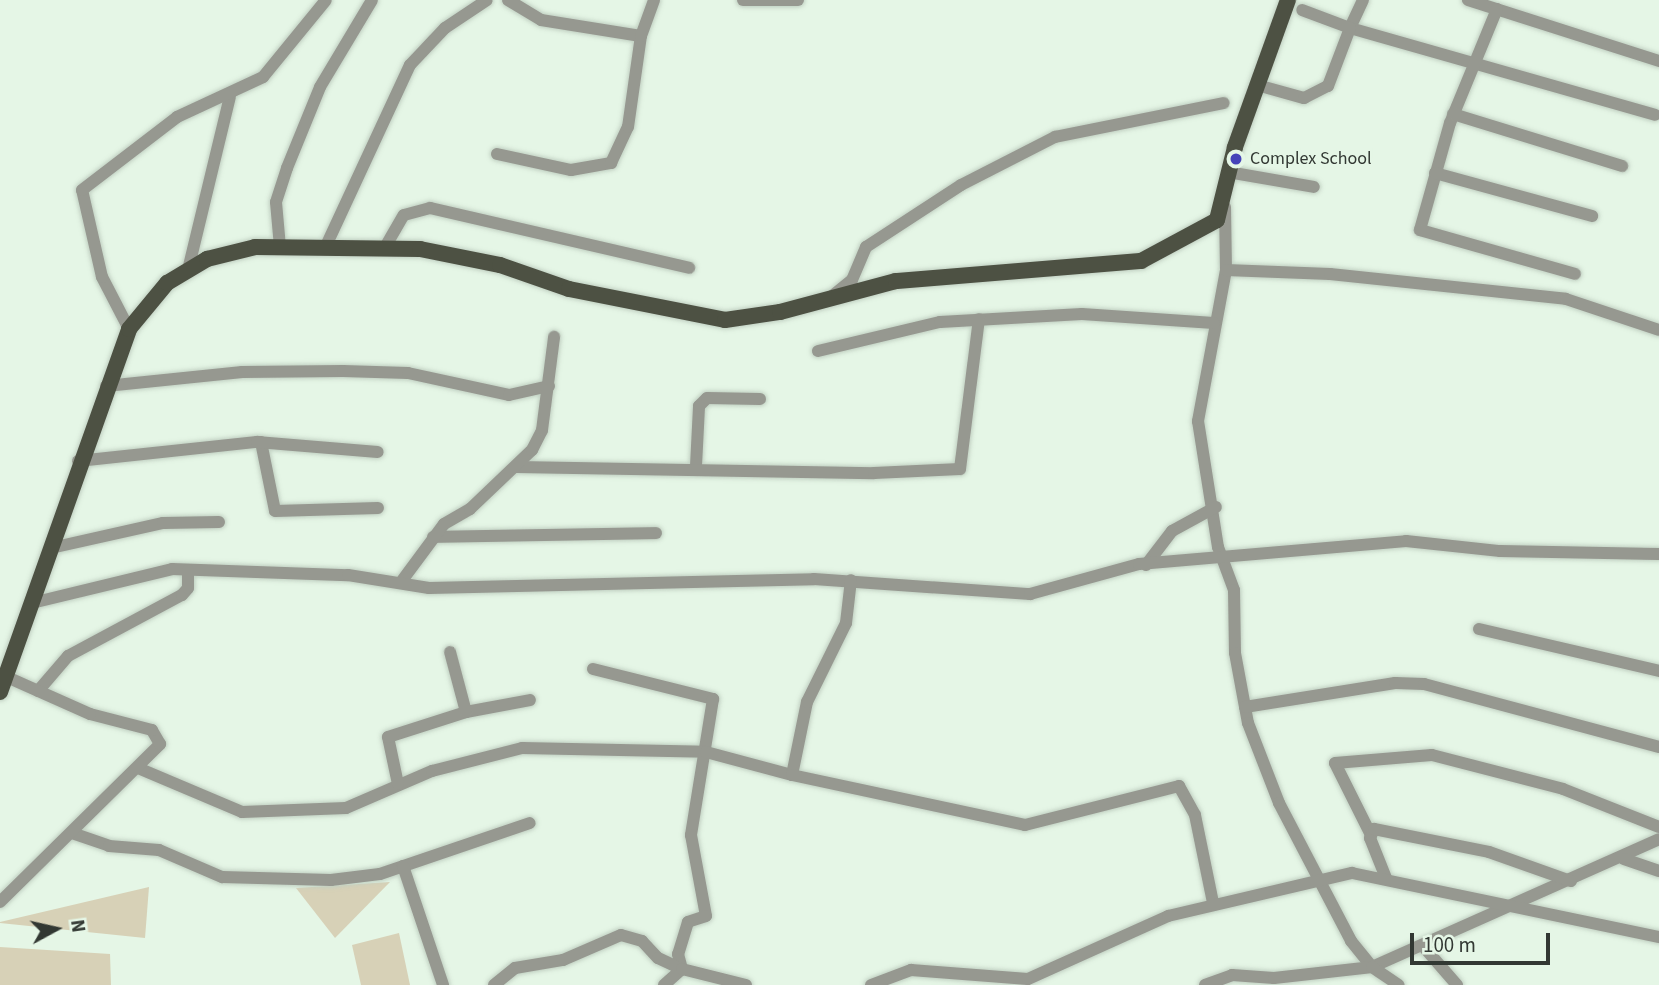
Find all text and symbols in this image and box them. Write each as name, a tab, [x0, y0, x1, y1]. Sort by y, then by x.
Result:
place label: Complex School	[1250, 148, 1372, 170]
marker: Complex School	[1228, 151, 1244, 167]
north arrow	[21, 894, 91, 964]
text: N	[63, 918, 92, 934]
scale bar	[1414, 918, 1554, 962]
text: 100 m	[1423, 930, 1476, 960]

